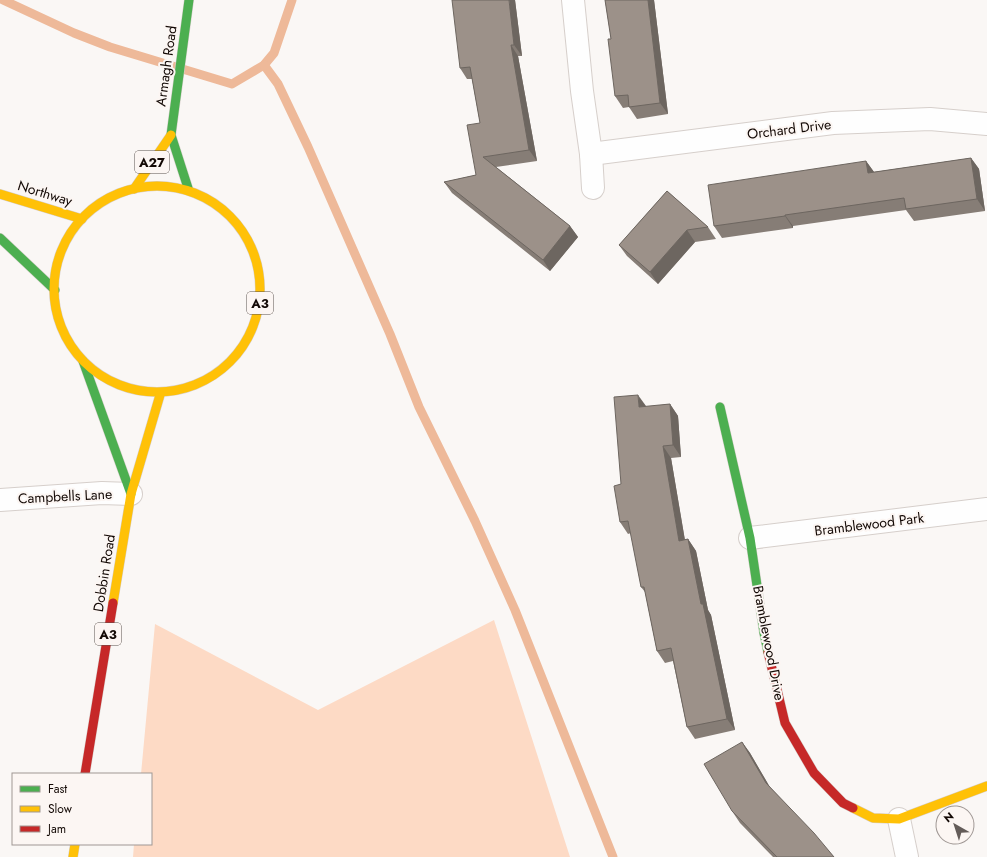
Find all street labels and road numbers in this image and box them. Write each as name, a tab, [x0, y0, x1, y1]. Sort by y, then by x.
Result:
street label: Armagh Road	[150, 24, 182, 108]
street label: Orchard Drive	[746, 114, 832, 144]
road number: A27	[135, 151, 169, 173]
street label: Northway	[15, 175, 76, 211]
road number: A3	[247, 292, 273, 314]
street label: Campbells Lane	[17, 484, 113, 508]
street label: Bramblewood Park	[813, 507, 926, 541]
street label: Dobbin Road	[88, 533, 120, 613]
street label: Bramblewood Drive	[748, 584, 790, 702]
road number: A3	[95, 623, 121, 645]

